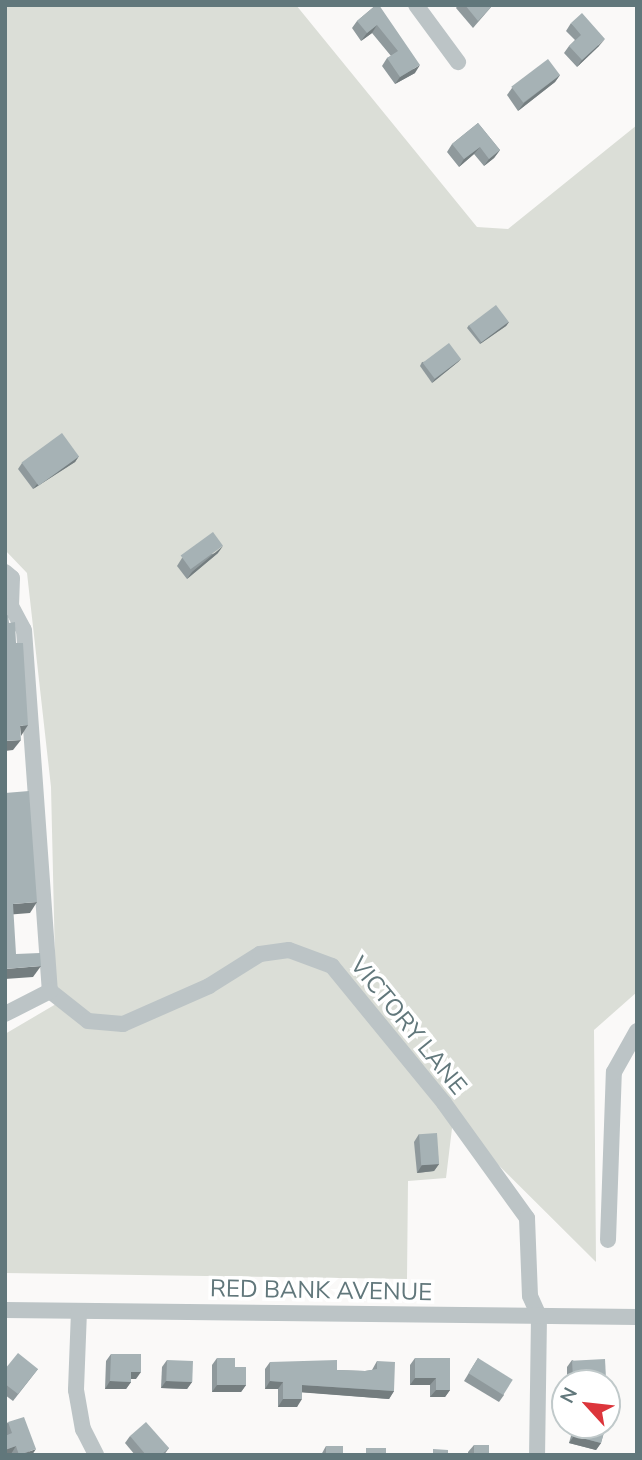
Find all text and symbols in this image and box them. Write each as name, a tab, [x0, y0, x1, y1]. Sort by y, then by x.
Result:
street label: VICTORY LANE	[344, 951, 472, 1101]
street label: RED BANK AVENUE	[210, 1275, 432, 1307]
north arrow	[551, 1369, 621, 1439]
text: N	[554, 1383, 584, 1408]

